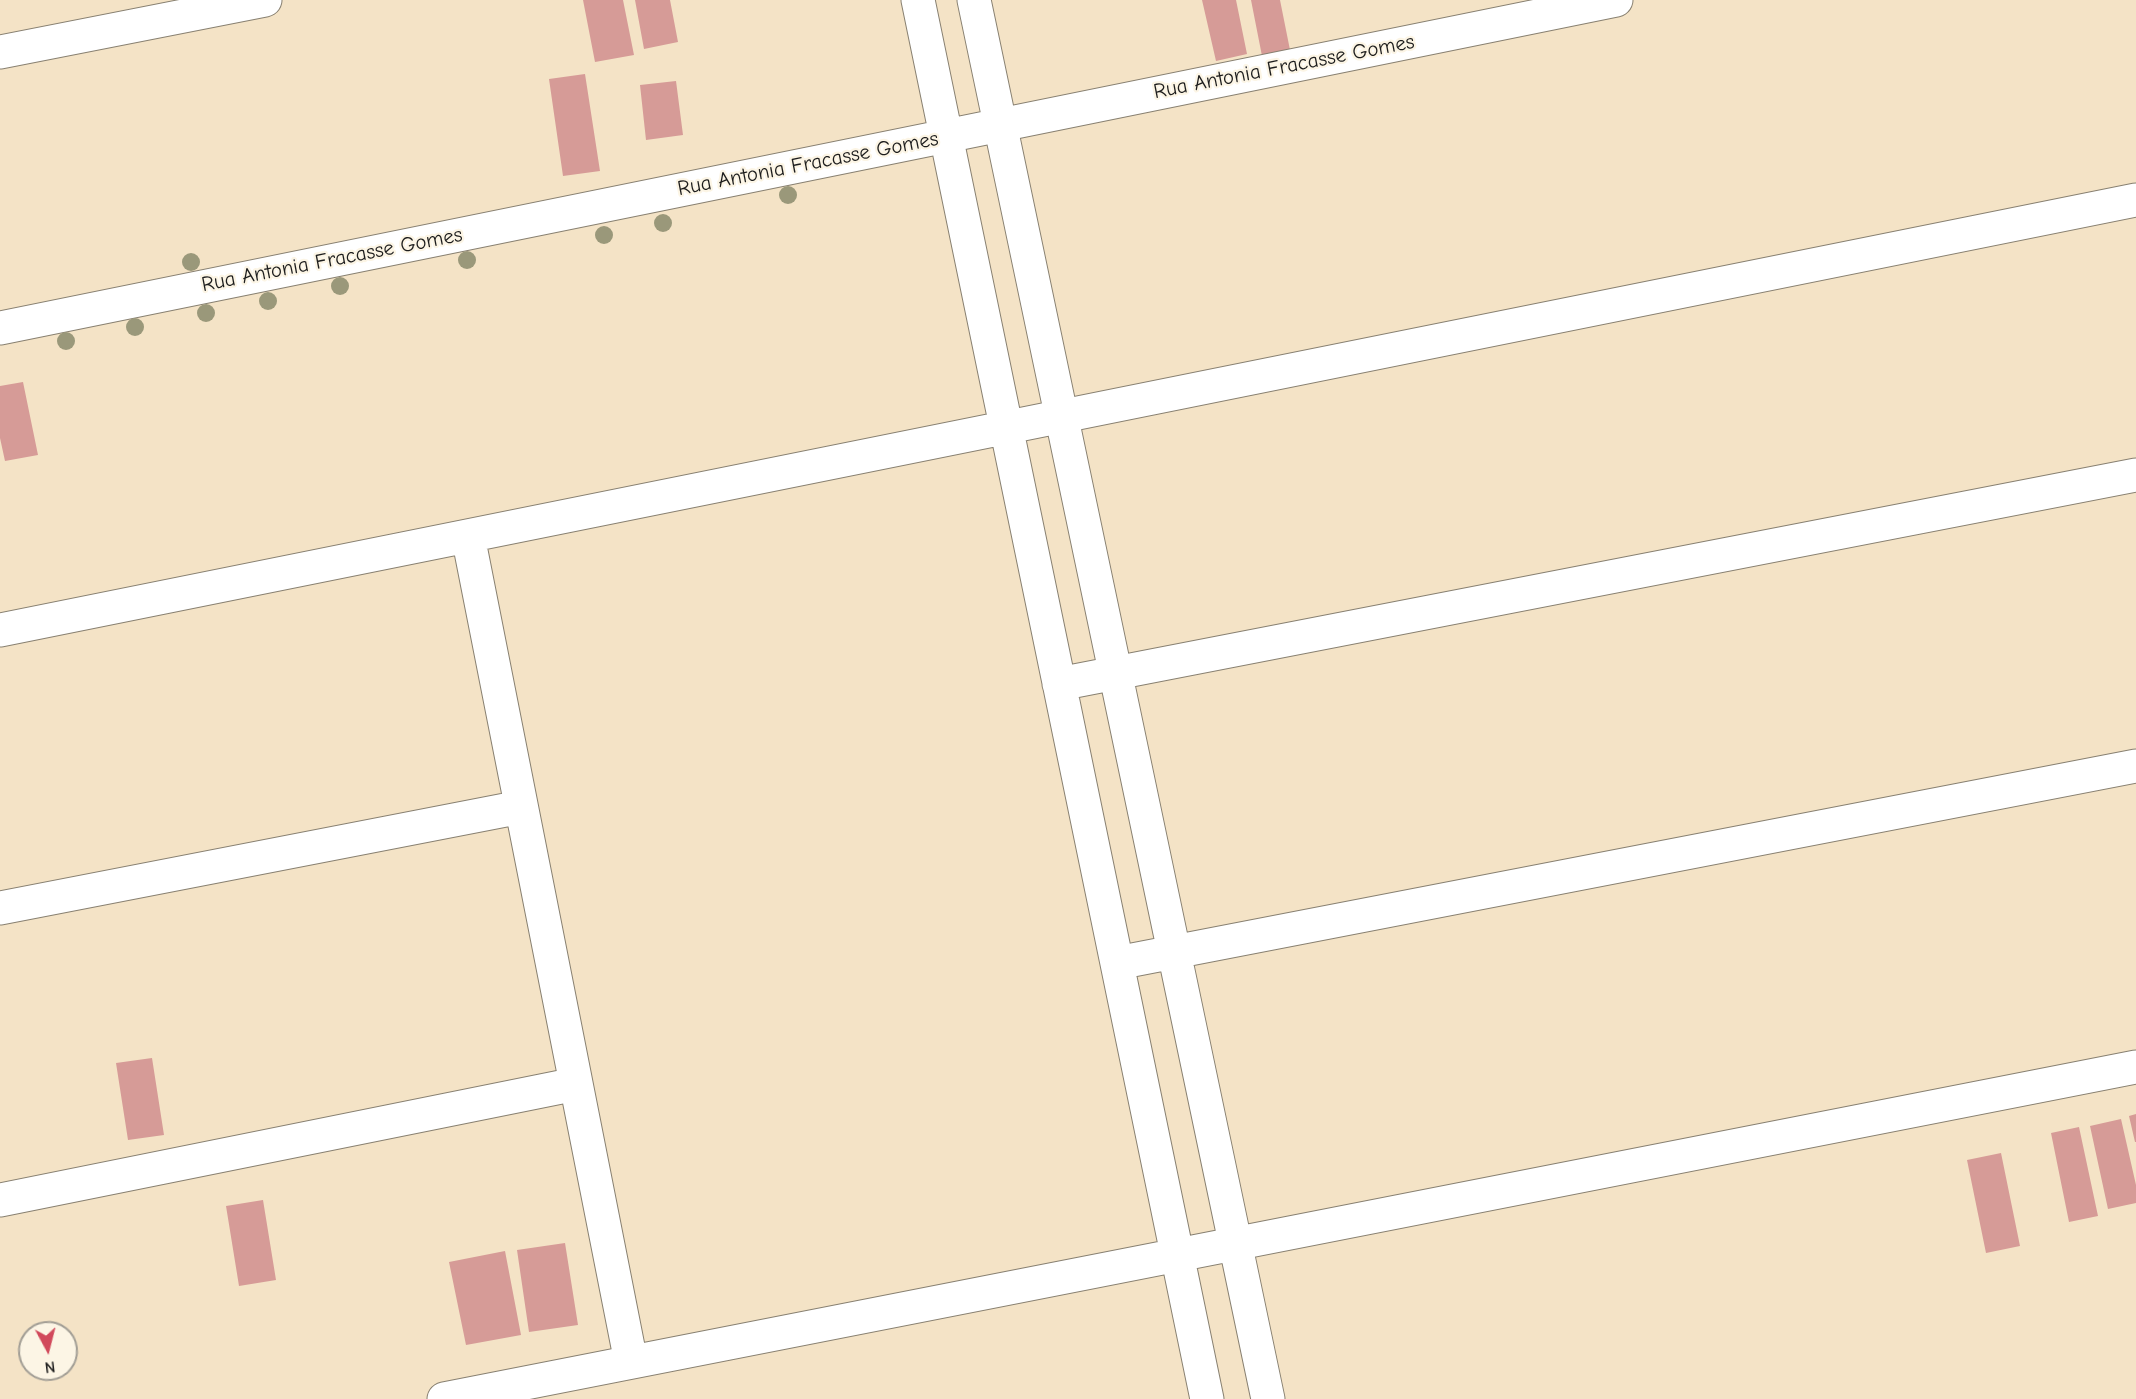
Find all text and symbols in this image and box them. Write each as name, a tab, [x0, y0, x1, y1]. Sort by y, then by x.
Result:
street label: Rua Antonia Fracasse Gomes	[1151, 29, 1417, 105]
street label: Rua Antonia Fracasse Gomes	[675, 126, 941, 202]
street label: Rua Antonia Fracasse Gomes	[199, 222, 465, 298]
north arrow	[18, 1321, 78, 1381]
text: N	[44, 1357, 56, 1376]

